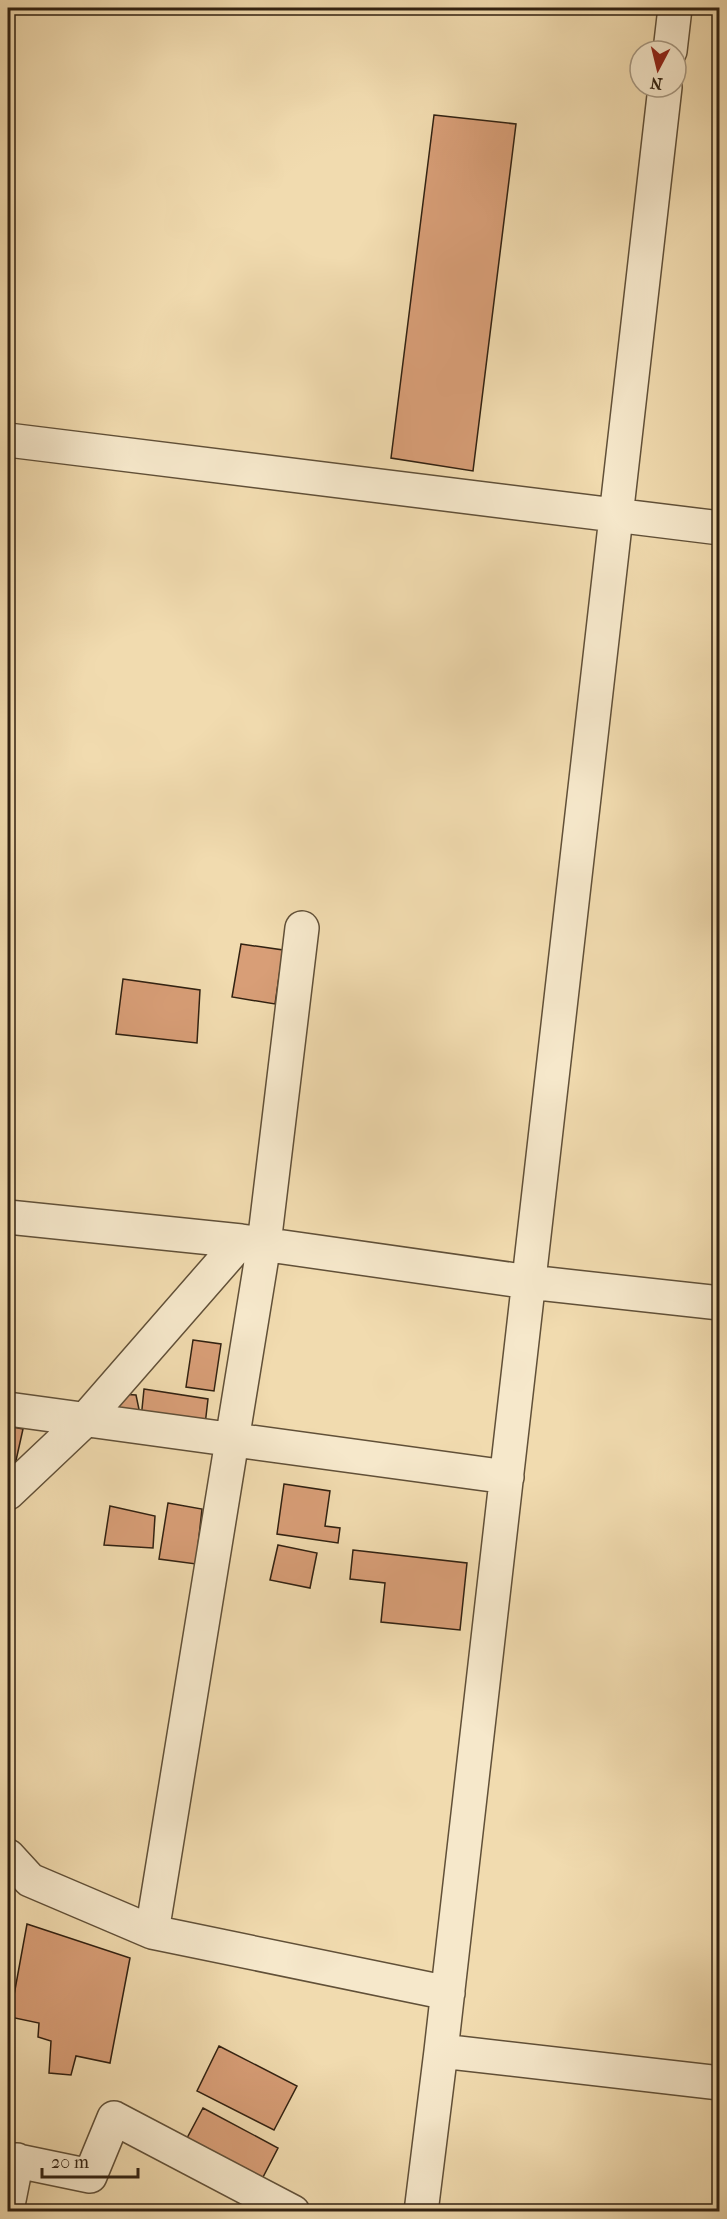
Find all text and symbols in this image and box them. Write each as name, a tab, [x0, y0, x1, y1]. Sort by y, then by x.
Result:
north arrow	[628, 39, 688, 99]
text: N	[648, 73, 663, 94]
scale bar	[42, 2141, 138, 2179]
text: 20 m	[51, 2152, 89, 2173]

